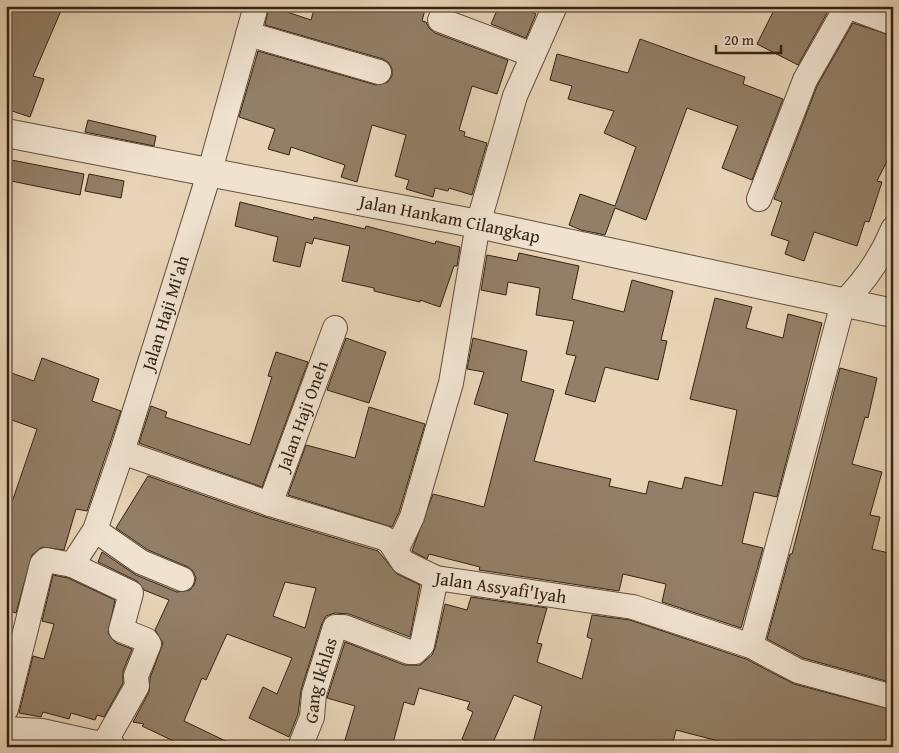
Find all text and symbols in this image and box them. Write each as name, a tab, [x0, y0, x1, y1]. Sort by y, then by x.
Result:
scale bar	[716, 22, 782, 54]
text: 20 m	[724, 29, 755, 50]
street label: Jalan Hankam Cilangkap	[355, 187, 543, 250]
street label: Jalan Haji Mi'ah	[134, 252, 196, 376]
street label: Jalan Haji Oneh	[269, 357, 335, 477]
street label: Jalan Assyafi'Iyah	[431, 564, 568, 610]
street label: Gang Ikhlas	[297, 634, 344, 728]

